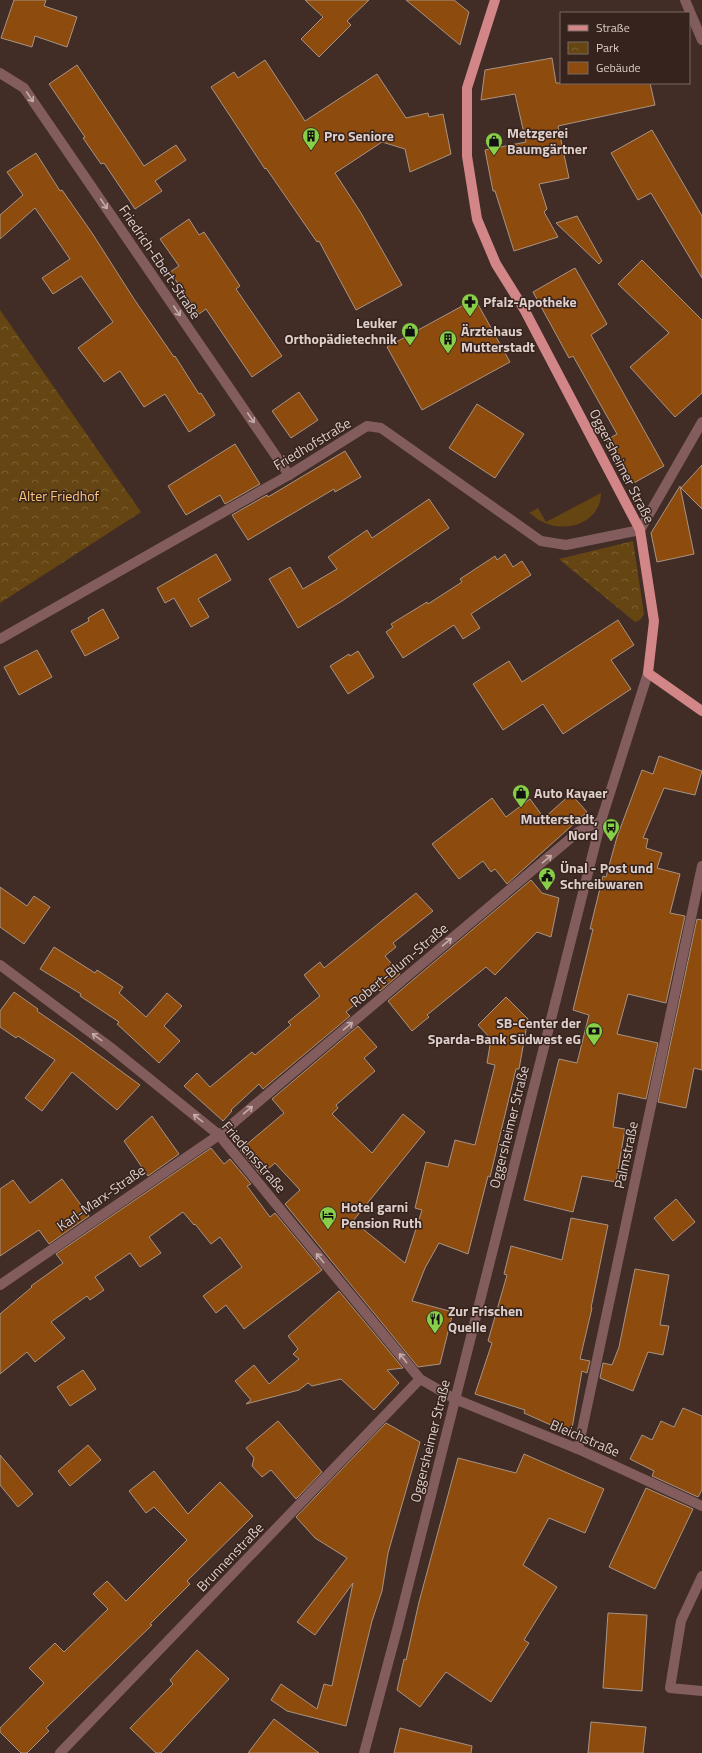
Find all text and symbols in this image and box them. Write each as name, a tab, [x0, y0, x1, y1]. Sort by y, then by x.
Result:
legend	[560, 12, 690, 84]
text: Straße	[596, 18, 630, 37]
text: Park	[596, 38, 619, 57]
text: Gebäude	[596, 58, 641, 77]
one-way arrow	[26, 91, 34, 102]
place label: Metzgerei Baumgärtner	[507, 122, 587, 159]
place label: Pro Seniore	[324, 125, 394, 146]
building icon: Pro Seniore	[301, 126, 321, 151]
shop icon: Metzgerei Baumgärtner	[484, 131, 504, 156]
one-way arrow	[100, 198, 108, 209]
street label: Friedrich-Ebert-Straße	[114, 200, 207, 323]
place label: Pfalz-Apotheke	[483, 291, 577, 312]
pharmacy icon: Pfalz-Apotheke	[460, 292, 480, 317]
one-way arrow	[173, 305, 181, 316]
place label: Leuker Orthopädietechnik	[284, 312, 398, 349]
place label: Ärztehaus Mutterstadt	[461, 320, 535, 357]
shop icon: Leuker Orthopädietechnik	[400, 321, 420, 346]
building icon: Ärztehaus Mutterstadt	[438, 329, 458, 354]
street label: Oggersheimer Straße	[585, 405, 660, 527]
street label: Friedhofstraße	[269, 412, 355, 475]
one-way arrow	[247, 413, 255, 424]
park label: Alter Friedhof	[19, 485, 100, 506]
place label: Auto Kayaer	[534, 782, 607, 803]
shop icon: Auto Kayaer	[511, 783, 531, 808]
place label: Mutterstadt, Nord	[520, 808, 598, 845]
bus stop icon: Mutterstadt, Nord	[601, 817, 621, 842]
one-way arrow	[541, 854, 552, 863]
place label: Ünal - Post und Schreibwaren	[560, 857, 653, 894]
public building icon: Ünal - Post und Schreibwaren	[537, 866, 557, 891]
street label: Robert-Blum-Straße	[345, 917, 452, 1012]
one-way arrow	[442, 938, 453, 947]
place label: SB-Center der Sparda-Bank Südwest eG	[428, 1012, 581, 1049]
one-way arrow	[343, 1021, 353, 1030]
bank icon: SB-Center der Sparda-Bank Südwest eG	[584, 1021, 604, 1046]
one-way arrow	[92, 1033, 103, 1041]
street label: Oggersheimer Straße	[483, 1063, 534, 1190]
one-way arrow	[243, 1105, 254, 1114]
one-way arrow	[193, 1114, 204, 1123]
street label: Friedensstraße	[217, 1116, 291, 1197]
street label: Palmstraße	[608, 1119, 643, 1191]
street label: Karl-Marx-Straße	[52, 1159, 149, 1236]
place label: Hotel garni Pension Ruth	[341, 1196, 422, 1233]
hotel icon: Hotel garni Pension Ruth	[318, 1205, 338, 1230]
one-way arrow	[316, 1253, 325, 1263]
place label: Zur Frischen Quelle	[448, 1300, 523, 1337]
restaurant icon: Zur Frischen Quelle	[425, 1309, 445, 1334]
one-way arrow	[398, 1353, 407, 1364]
street label: Oggersheimer Straße	[404, 1377, 455, 1504]
street label: Bleichstraße	[547, 1413, 623, 1462]
street label: Brunnenstraße	[191, 1517, 268, 1596]

